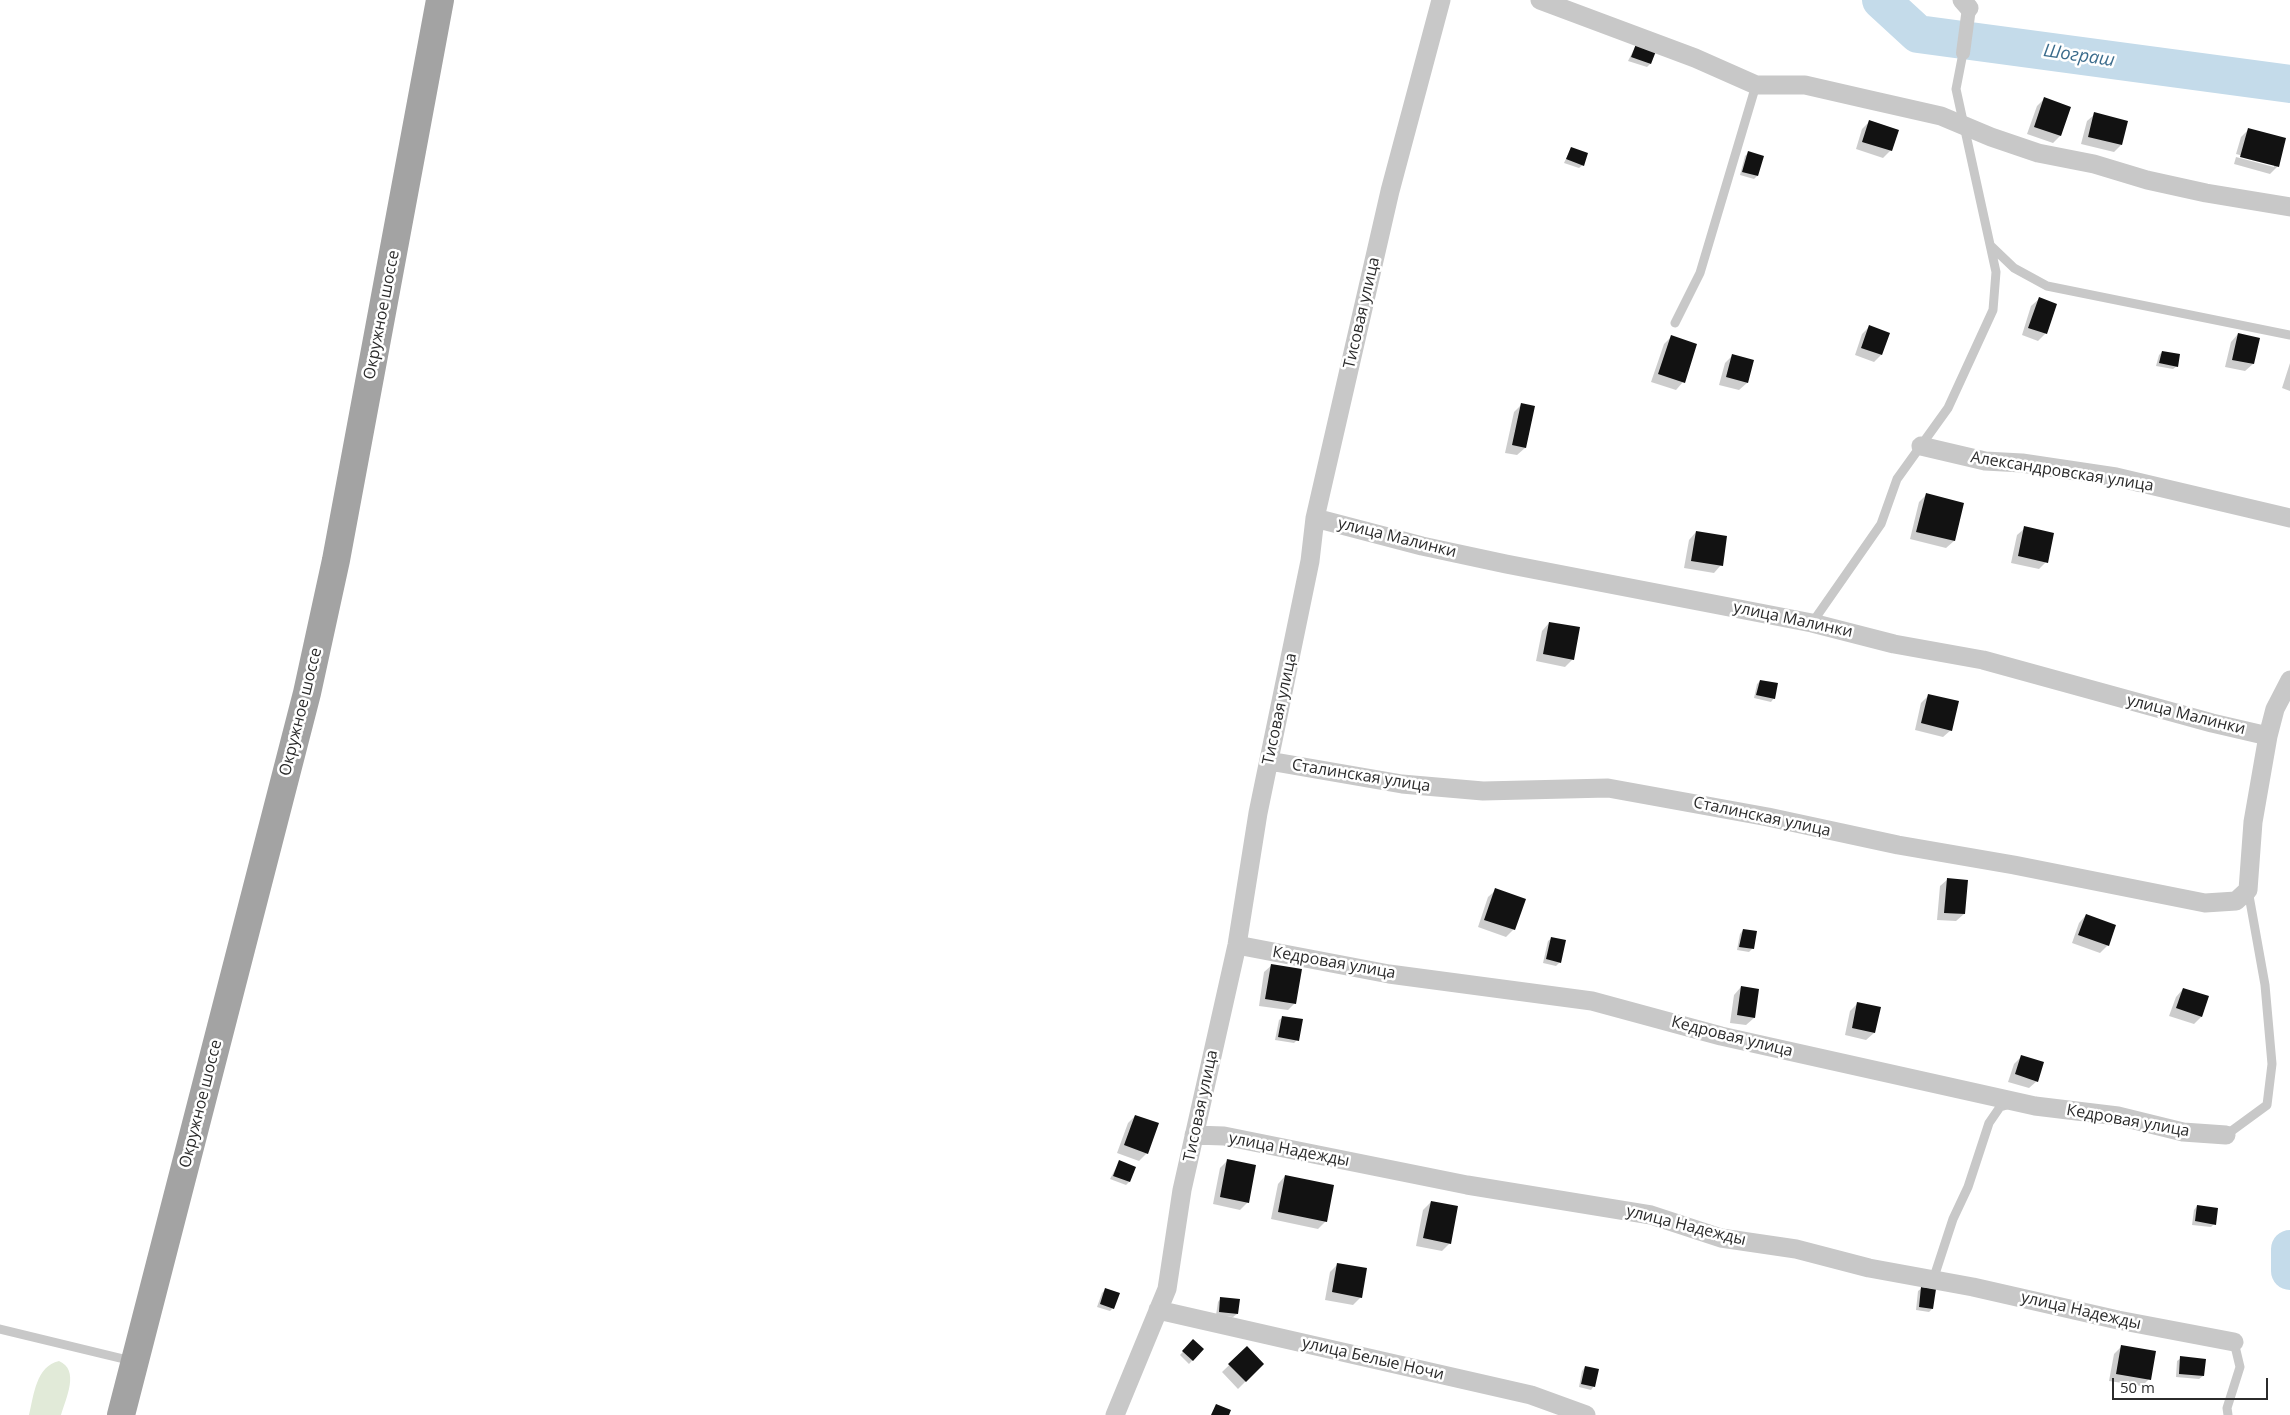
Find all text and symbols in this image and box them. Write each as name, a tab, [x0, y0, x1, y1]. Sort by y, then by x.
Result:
water label: Шограш	[2042, 40, 2116, 72]
street label: Окружное шоссе	[360, 249, 404, 381]
street label: Тисовая улица	[1340, 255, 1384, 371]
street label: Александровская улица	[1969, 448, 2155, 496]
street label: улица Малинки	[1336, 514, 1458, 562]
street label: улица Малинки	[1732, 598, 1854, 642]
street label: Окружное шоссе	[276, 646, 326, 778]
street label: Тисовая улица	[1259, 651, 1301, 767]
street label: улица Малинки	[2125, 691, 2247, 739]
street label: Сталинская улица	[1290, 756, 1432, 796]
street label: Сталинская улица	[1692, 793, 1832, 841]
street label: Кедровая улица	[1271, 943, 1397, 983]
street label: Кедровая улица	[1669, 1013, 1795, 1061]
street label: Окружное шоссе	[176, 1038, 226, 1170]
street label: Тисовая улица	[1180, 1048, 1222, 1164]
street label: Кедровая улица	[2065, 1101, 2191, 1141]
street label: улица Надежды	[1227, 1129, 1351, 1171]
street label: улица Надежды	[1624, 1202, 1748, 1250]
street label: улица Надежды	[2019, 1288, 2143, 1334]
street label: улица Белые Ночи	[1300, 1333, 1446, 1385]
scale bar	[2115, 1368, 2271, 1400]
text: 50 m	[2120, 1377, 2155, 1397]

